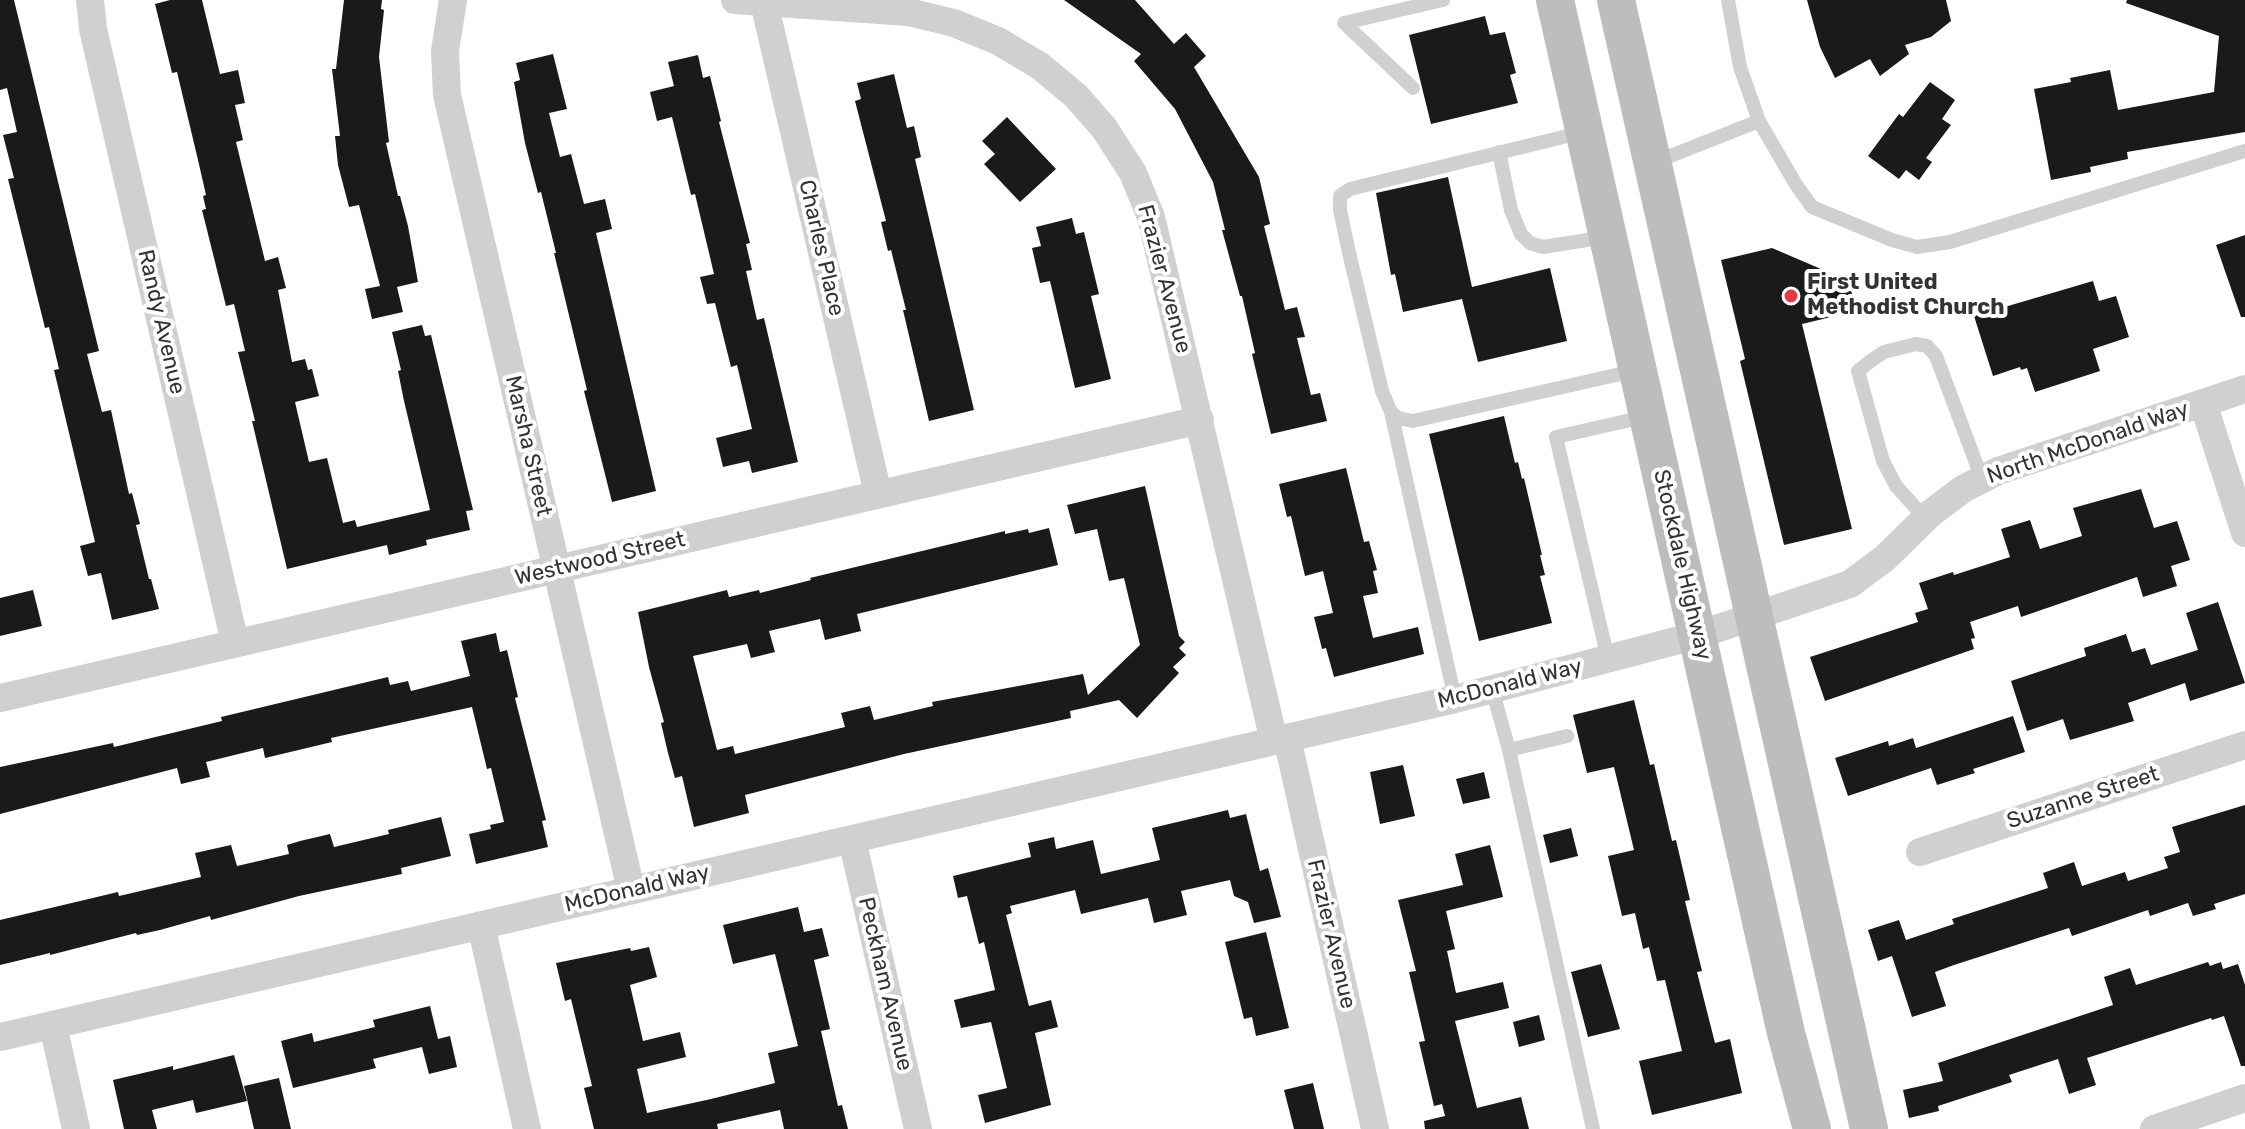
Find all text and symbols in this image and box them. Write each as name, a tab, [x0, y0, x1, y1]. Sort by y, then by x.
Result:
street label: Charles Place	[793, 177, 849, 319]
street label: Frazier Avenue	[1132, 202, 1196, 356]
street label: Randy Avenue	[132, 247, 190, 397]
place label: First United Methodist Church	[1807, 270, 2005, 322]
marker: First United Methodist Church	[1782, 287, 1800, 305]
street label: Marsha Street	[499, 373, 557, 519]
street label: North McDonald Way	[1984, 396, 2192, 490]
street label: Stockdale Highway	[1647, 467, 1717, 663]
street label: Westwood Street	[512, 527, 688, 591]
street label: McDonald Way	[1435, 653, 1585, 715]
street label: Suzanne Street	[2004, 761, 2162, 835]
street label: Frazier Avenue	[1301, 857, 1361, 1011]
street label: McDonald Way	[562, 860, 712, 918]
street label: Peckham Avenue	[852, 895, 918, 1073]

